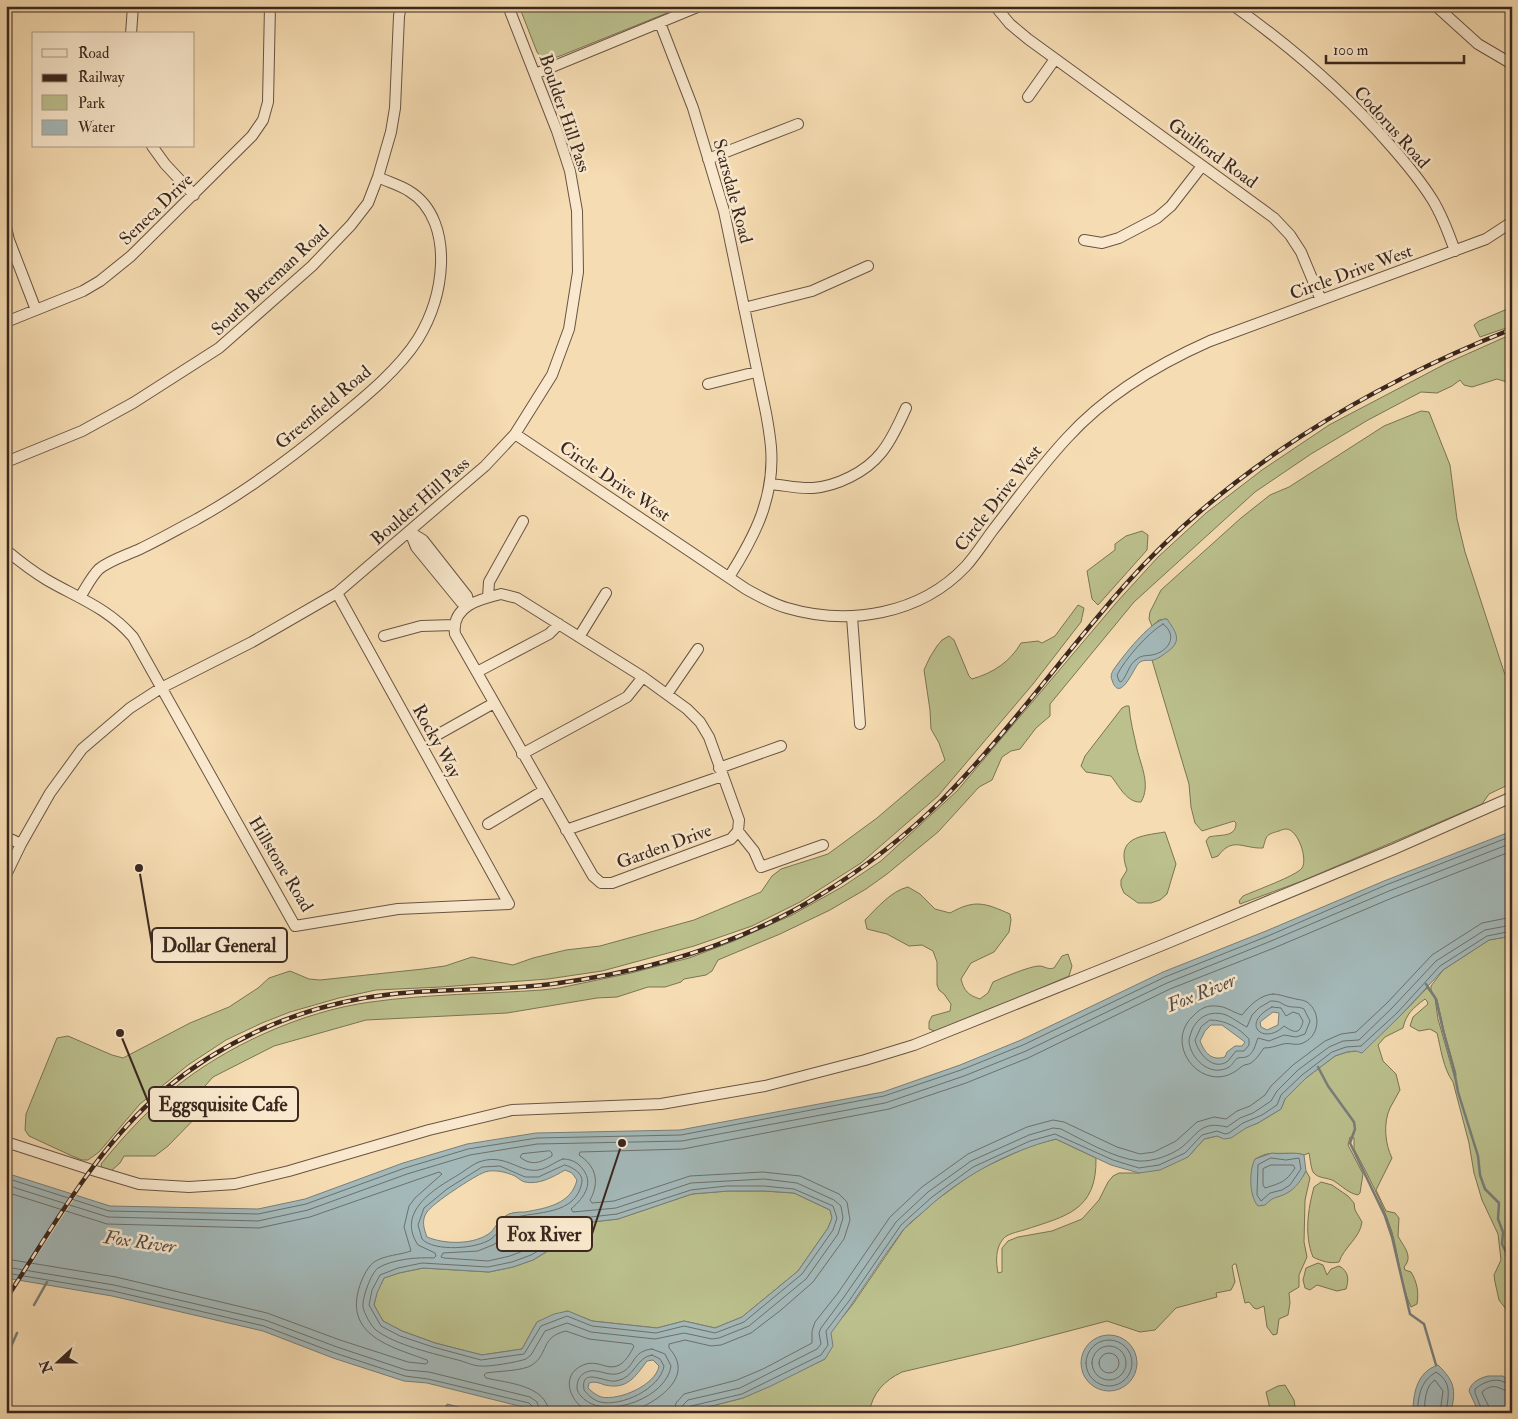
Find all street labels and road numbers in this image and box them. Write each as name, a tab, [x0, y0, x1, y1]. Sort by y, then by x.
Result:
street label: Boulder Hill Pass	[534, 51, 596, 175]
street label: Codorus Road	[1349, 81, 1435, 173]
street label: Guilford Road	[1163, 113, 1262, 194]
street label: Scarsdale Road	[708, 136, 758, 246]
street label: Seneca Drive	[115, 168, 198, 250]
street label: South Bereman Road	[207, 220, 334, 341]
street label: Circle Drive West	[1287, 240, 1416, 305]
street label: Greenfield Road	[271, 360, 376, 454]
street label: Circle Drive West	[555, 436, 675, 527]
street label: Circle Drive West	[950, 440, 1047, 556]
street label: Boulder Hill Pass	[366, 452, 475, 551]
street label: Rocky Way	[407, 700, 467, 783]
street label: Hillstone Road	[243, 812, 318, 916]
street label: Garden Drive	[613, 818, 715, 874]

